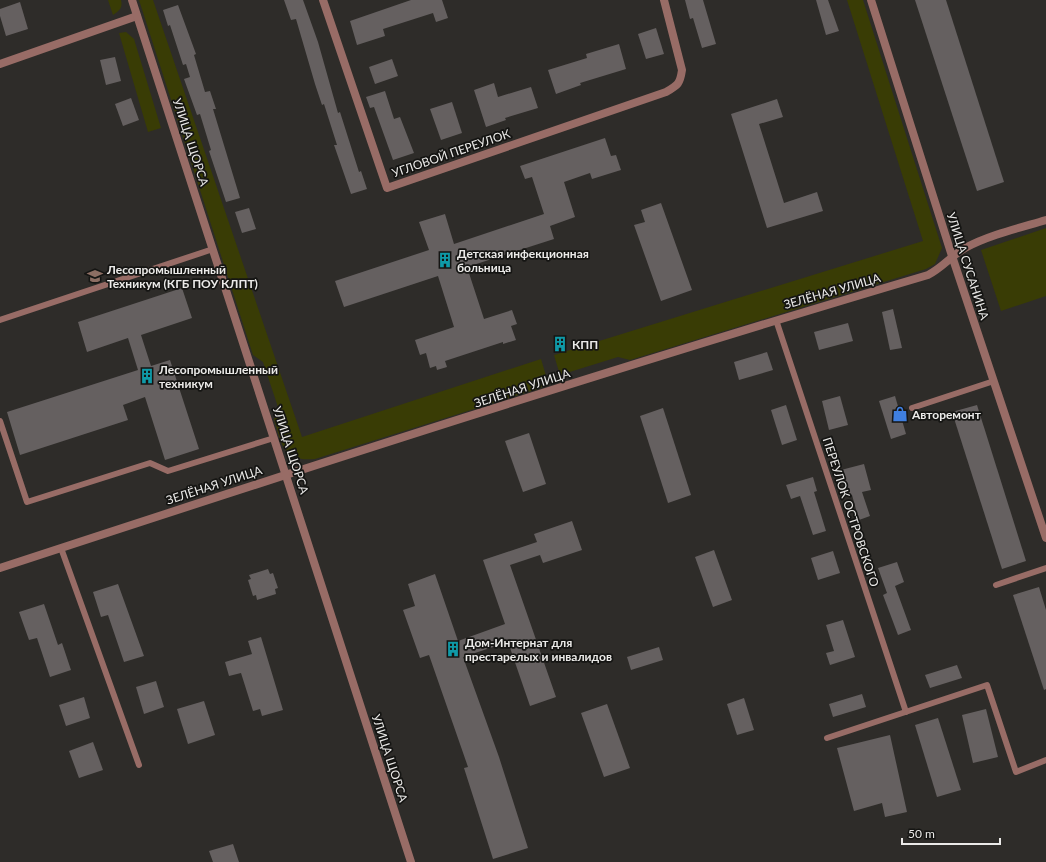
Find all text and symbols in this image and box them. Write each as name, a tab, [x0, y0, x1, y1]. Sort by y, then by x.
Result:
street label: УЛИЦА ЩОРСА	[170, 96, 213, 189]
street label: УГЛОВОЙ ПЕРЕУЛОК	[390, 126, 512, 180]
street label: УЛИЦА СУСАНИНА	[944, 210, 993, 322]
place label: Детская инфекционная больница	[457, 246, 589, 275]
building icon: Детская инфекционная больница	[436, 251, 454, 269]
place label: Лесопромышленный Техникум (КГБ ПОУ КЛПТ)	[106, 262, 258, 291]
school or university icon: Лесопромышленный Техникум (КГБ ПОУ КЛПТ)	[86, 267, 104, 285]
street label: ЗЕЛЁНАЯ УЛИЦА	[782, 270, 883, 312]
building icon: КПП	[551, 335, 569, 353]
place label: КПП	[572, 337, 598, 352]
place label: Лесопромышленный техникум	[158, 362, 278, 391]
street label: ЗЕЛЁНАЯ УЛИЦА	[472, 365, 573, 411]
building icon: Лесопромышленный техникум	[138, 367, 156, 385]
street label: УЛИЦА ЩОРСА	[270, 404, 313, 497]
shop icon: Авторемонт	[891, 405, 909, 423]
place label: Авторемонт	[911, 407, 982, 422]
street label: ПЕРЕУЛОК ОСТРОВСКОГО	[820, 435, 882, 589]
street label: ЗЕЛЁНАЯ УЛИЦА	[164, 462, 265, 508]
place label: Дом-Интернат для престарелых и инвалидов	[465, 635, 612, 664]
building icon: Дом-Интернат для престарелых и инвалидов	[444, 640, 462, 658]
street label: УЛИЦА ЩОРСА	[369, 712, 412, 805]
scale bar	[902, 820, 1000, 846]
text: 50 m	[908, 826, 935, 841]

